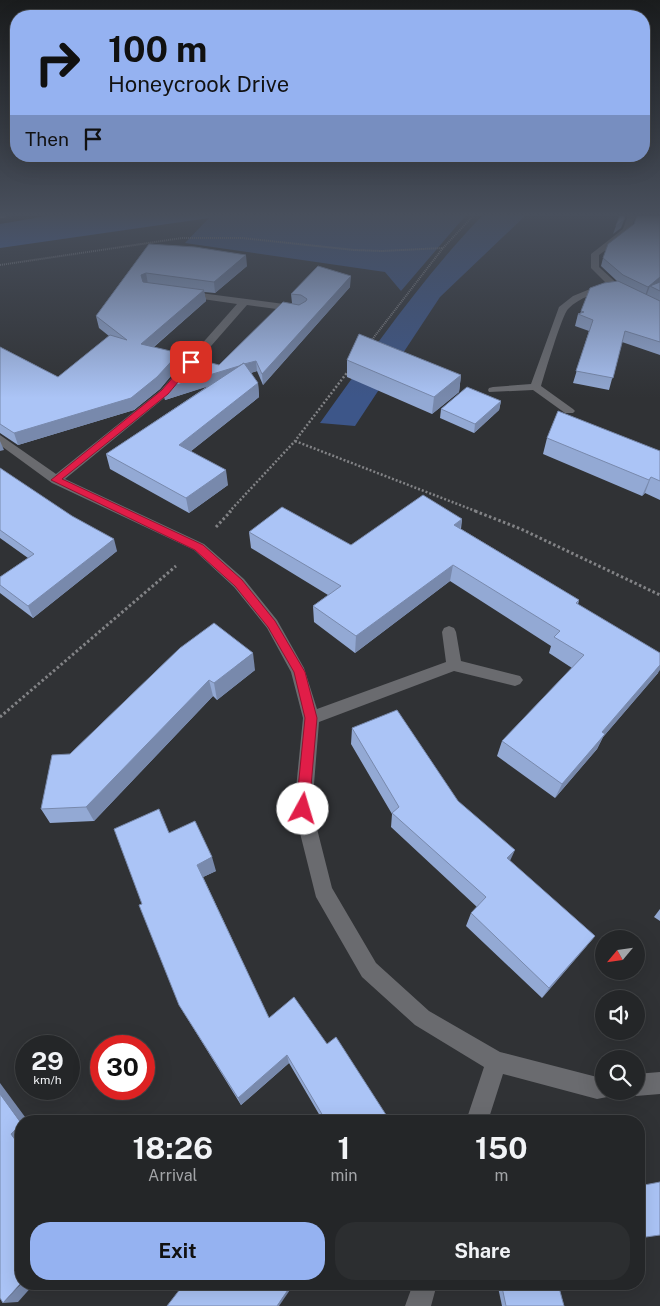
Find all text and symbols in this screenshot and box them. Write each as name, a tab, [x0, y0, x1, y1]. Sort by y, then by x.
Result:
text: 100 m	[108, 29, 207, 70]
icon: right	[25, 30, 90, 95]
text: Honeycrook Drive	[108, 71, 289, 97]
icon: arrive	[79, 125, 107, 153]
text: Then	[25, 128, 69, 150]
pin	[170, 341, 212, 383]
icon: arrive	[177, 348, 205, 376]
position arrow	[276, 782, 328, 834]
north arrow	[595, 930, 645, 980]
map controls	[595, 930, 645, 1100]
button: sound	[595, 990, 645, 1040]
speed limit sign: 30	[90, 1035, 155, 1100]
text: 29	[31, 1046, 64, 1076]
button: search	[595, 1050, 645, 1100]
text: km/h	[33, 1073, 62, 1087]
text: 18:26	[132, 1130, 213, 1166]
text: 1	[338, 1130, 350, 1166]
text: 150	[475, 1130, 528, 1166]
text: Arrival	[148, 1166, 197, 1185]
text: min	[330, 1166, 358, 1185]
text: m	[494, 1166, 508, 1185]
button: Exit	[30, 1222, 325, 1280]
button: Share	[335, 1222, 630, 1280]

